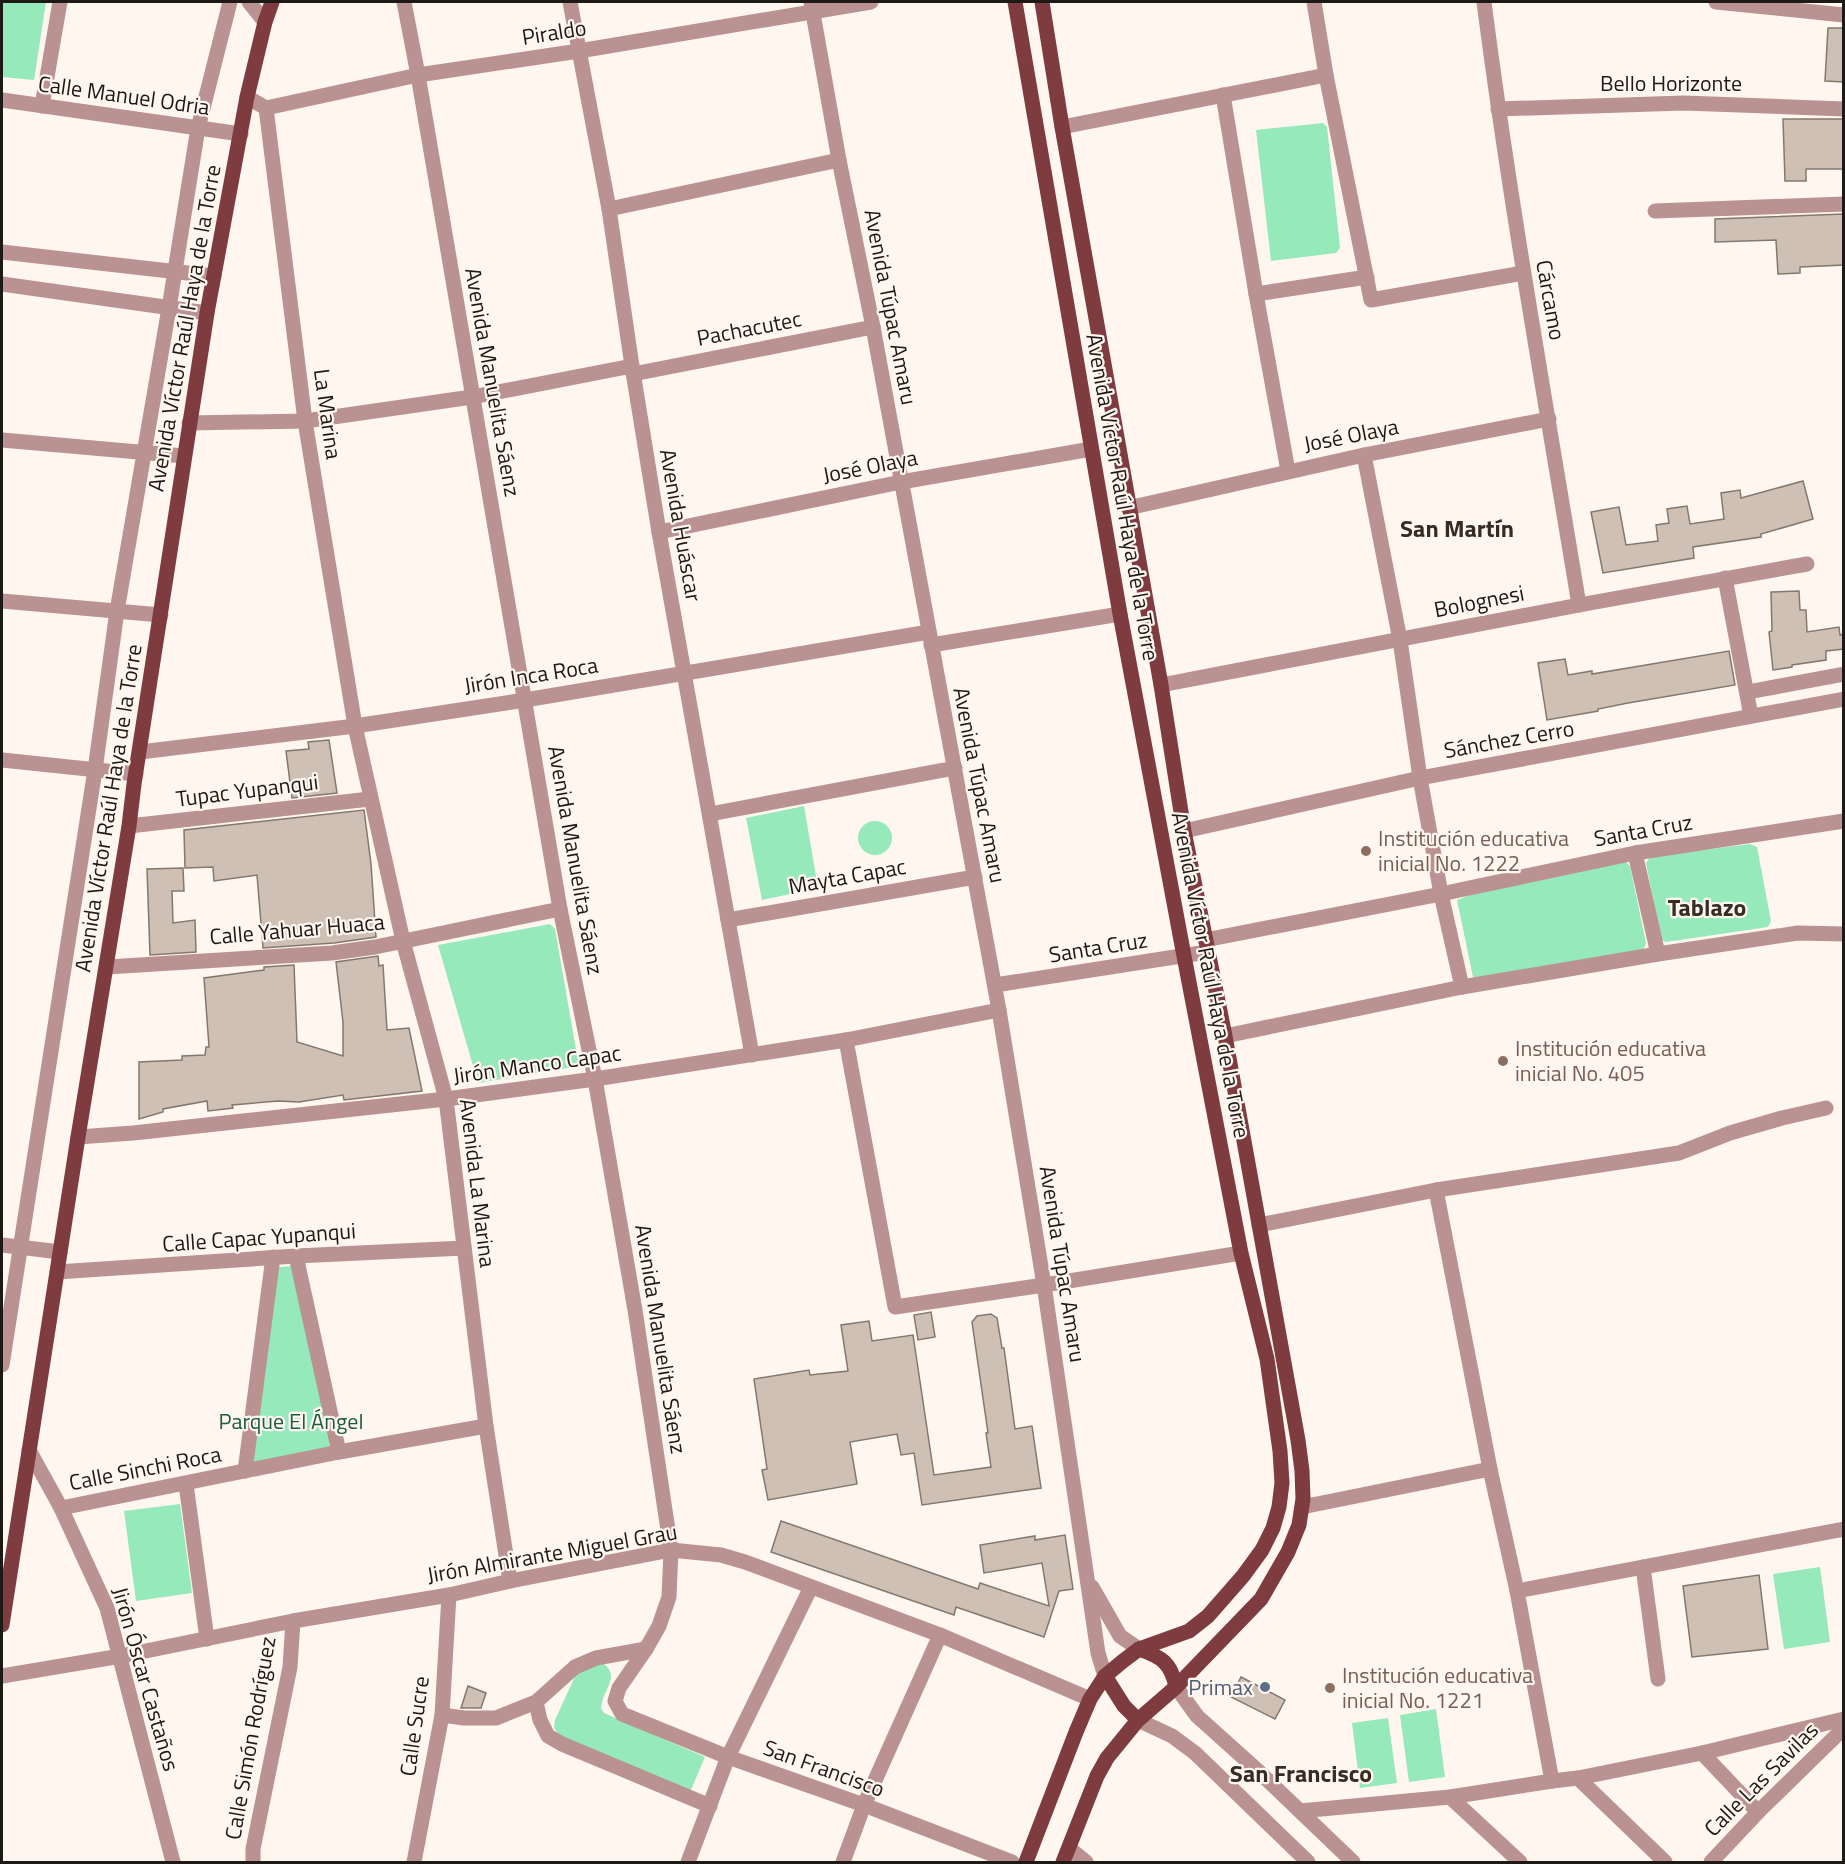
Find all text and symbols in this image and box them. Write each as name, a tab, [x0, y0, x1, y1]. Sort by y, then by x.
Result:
street label: Piraldo	[519, 10, 589, 54]
street label: Calle Manuel Odria	[36, 66, 212, 124]
street label: Bello Horizonte	[1600, 66, 1742, 100]
street label: Avenida Víctor Raúl Haya de la Torre	[138, 162, 230, 494]
street label: Avenida Túpac Amaru	[855, 206, 927, 408]
street label: Cárcamo	[1527, 257, 1575, 343]
street label: Avenida Manuelita Sáenz	[456, 265, 530, 499]
street label: Pachacutec	[694, 301, 804, 355]
street label: Avenida Víctor Raúl Haya de la Torre	[1077, 331, 1169, 663]
street label: La Marina	[305, 366, 351, 462]
street label: José Olaya	[1301, 409, 1401, 461]
street label: José Olaya	[820, 440, 920, 492]
street label: Avenida Huáscar	[651, 446, 711, 604]
district label: San Martín	[1400, 510, 1514, 546]
street label: Bolognesi	[1431, 576, 1527, 626]
street label: Avenida Víctor Raúl Haya de la Torre	[65, 642, 151, 974]
street label: Jirón Inca Roca	[462, 648, 600, 702]
street label: Avenida Túpac Amaru	[944, 684, 1016, 886]
street label: Sánchez Cerro	[1441, 711, 1577, 767]
street label: Avenida Manuelita Sáenz	[539, 743, 613, 977]
street label: Tupac Yupanqui	[174, 764, 320, 816]
street label: Santa Cruz	[1591, 805, 1695, 855]
street label: Avenida Víctor Raúl Haya de la Torre	[1163, 809, 1259, 1141]
place label: Institución educativa inicial No. 1222	[1378, 821, 1569, 880]
marker: Institución educativa inicial No. 1222	[1359, 844, 1373, 858]
street label: Mayta Capac	[786, 849, 908, 903]
district label: Tablazo	[1668, 889, 1746, 925]
street label: Calle Yahuar Huaca	[208, 904, 386, 954]
street label: Santa Cruz	[1046, 922, 1150, 972]
place label: Institución educativa inicial No. 405	[1515, 1031, 1706, 1090]
street label: Jirón Manco Capac	[451, 1035, 623, 1093]
marker: Institución educativa inicial No. 405	[1496, 1054, 1510, 1068]
street label: Avenida La Marina	[451, 1097, 505, 1269]
street label: Avenida Túpac Amaru	[1031, 1163, 1095, 1365]
street label: Calle Capac Yupanqui	[161, 1213, 357, 1261]
street label: Avenida Manuelita Sáenz	[626, 1222, 696, 1456]
park label: Parque El Ángel	[218, 1404, 364, 1438]
street label: Calle Sinchi Roca	[66, 1437, 224, 1499]
street label: Jirón Almirante Miguel Grau	[424, 1514, 680, 1592]
street label: Jirón Óscar Castaños	[103, 1583, 189, 1775]
street label: Calle Simón Rodríguez	[215, 1634, 285, 1842]
place label: Institución educativa inicial No. 1221	[1342, 1658, 1533, 1717]
place label: Primax	[1188, 1670, 1253, 1704]
street label: Calle Sucre	[390, 1674, 438, 1778]
marker: Primax	[1258, 1680, 1272, 1694]
marker: Institución educativa inicial No. 1221	[1323, 1681, 1337, 1695]
street label: Calle Las Savilas	[1696, 1714, 1826, 1844]
street label: San Francisco	[759, 1730, 889, 1806]
district label: San Francisco	[1230, 1755, 1372, 1791]

